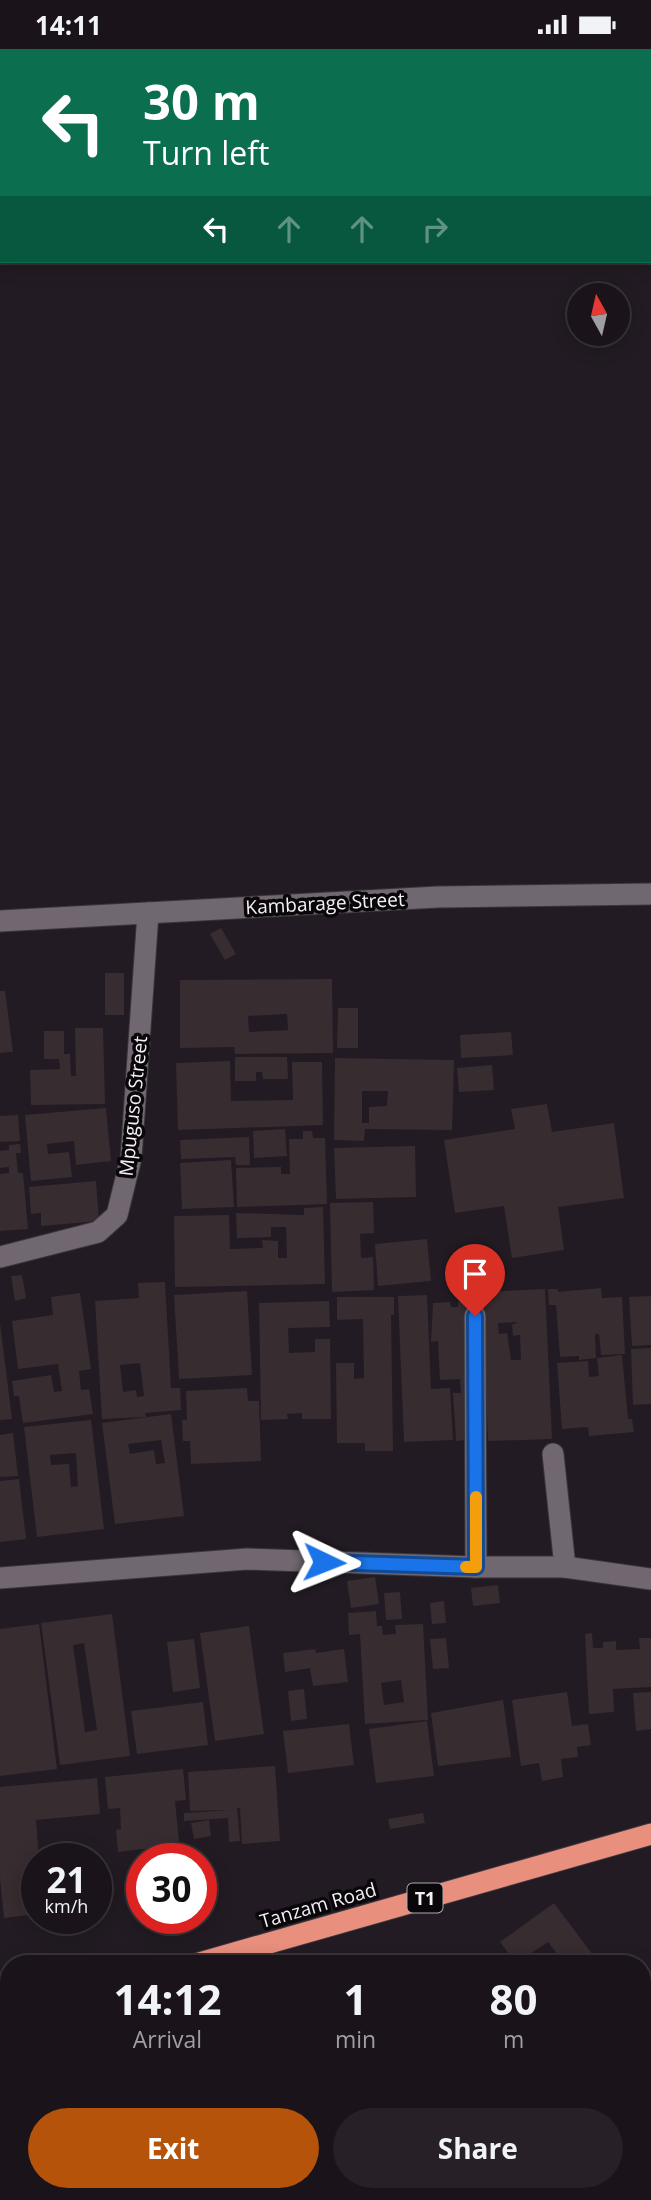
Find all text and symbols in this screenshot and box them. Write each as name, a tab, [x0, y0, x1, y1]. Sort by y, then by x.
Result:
text: 14:11	[35, 7, 102, 43]
text: 30 m	[143, 68, 260, 134]
icon: left	[28, 77, 119, 168]
text: Turn left	[143, 131, 269, 174]
icon: left	[197, 210, 235, 248]
icon: ahead	[270, 210, 308, 248]
icon: ahead	[343, 210, 381, 248]
icon: right	[416, 210, 454, 248]
north arrow	[567, 283, 630, 347]
map controls	[567, 283, 630, 346]
street label: Kambarage Street	[245, 886, 405, 920]
street label: Mpuguso Street	[113, 1034, 153, 1177]
pin	[445, 1244, 505, 1316]
icon: arrive	[456, 1255, 494, 1293]
position arrow	[287, 1525, 361, 1599]
speed limit sign: 30	[126, 1843, 217, 1934]
text: 21	[46, 1856, 87, 1903]
street label: Tanzam Road	[257, 1876, 379, 1934]
road number: T1	[408, 1884, 442, 1913]
text: km/h	[45, 1894, 88, 1918]
text: 14:12	[113, 1970, 221, 2027]
text: 1	[343, 1970, 368, 2027]
text: 80	[490, 1970, 538, 2027]
text: Arrival	[133, 2023, 202, 2055]
text: min	[335, 2023, 376, 2055]
text: m	[503, 2023, 524, 2055]
button: Exit	[28, 2108, 319, 2188]
button: Share	[333, 2108, 623, 2188]

